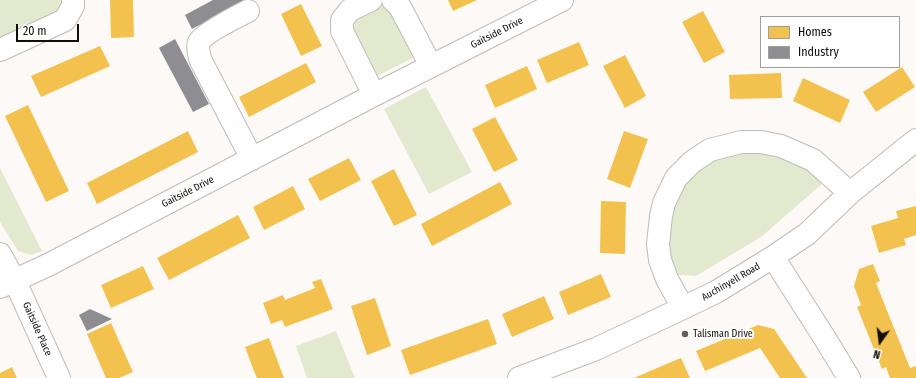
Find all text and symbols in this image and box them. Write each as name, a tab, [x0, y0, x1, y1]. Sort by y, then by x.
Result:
street label: Gaitside Drive	[469, 15, 525, 51]
scale bar	[18, 16, 81, 42]
legend	[760, 16, 900, 68]
text: 20 m	[23, 24, 47, 38]
text: Homes	[798, 25, 832, 39]
text: Industry	[798, 45, 839, 59]
street label: Gaitside Drive	[160, 174, 216, 210]
street label: Auchinyell Road	[700, 260, 762, 304]
street label: Gaitside Place	[20, 300, 54, 358]
north arrow	[860, 322, 900, 362]
place label: Talisman Drive	[693, 328, 753, 340]
marker: Talisman Drive	[680, 329, 690, 339]
text: N	[872, 347, 882, 361]

